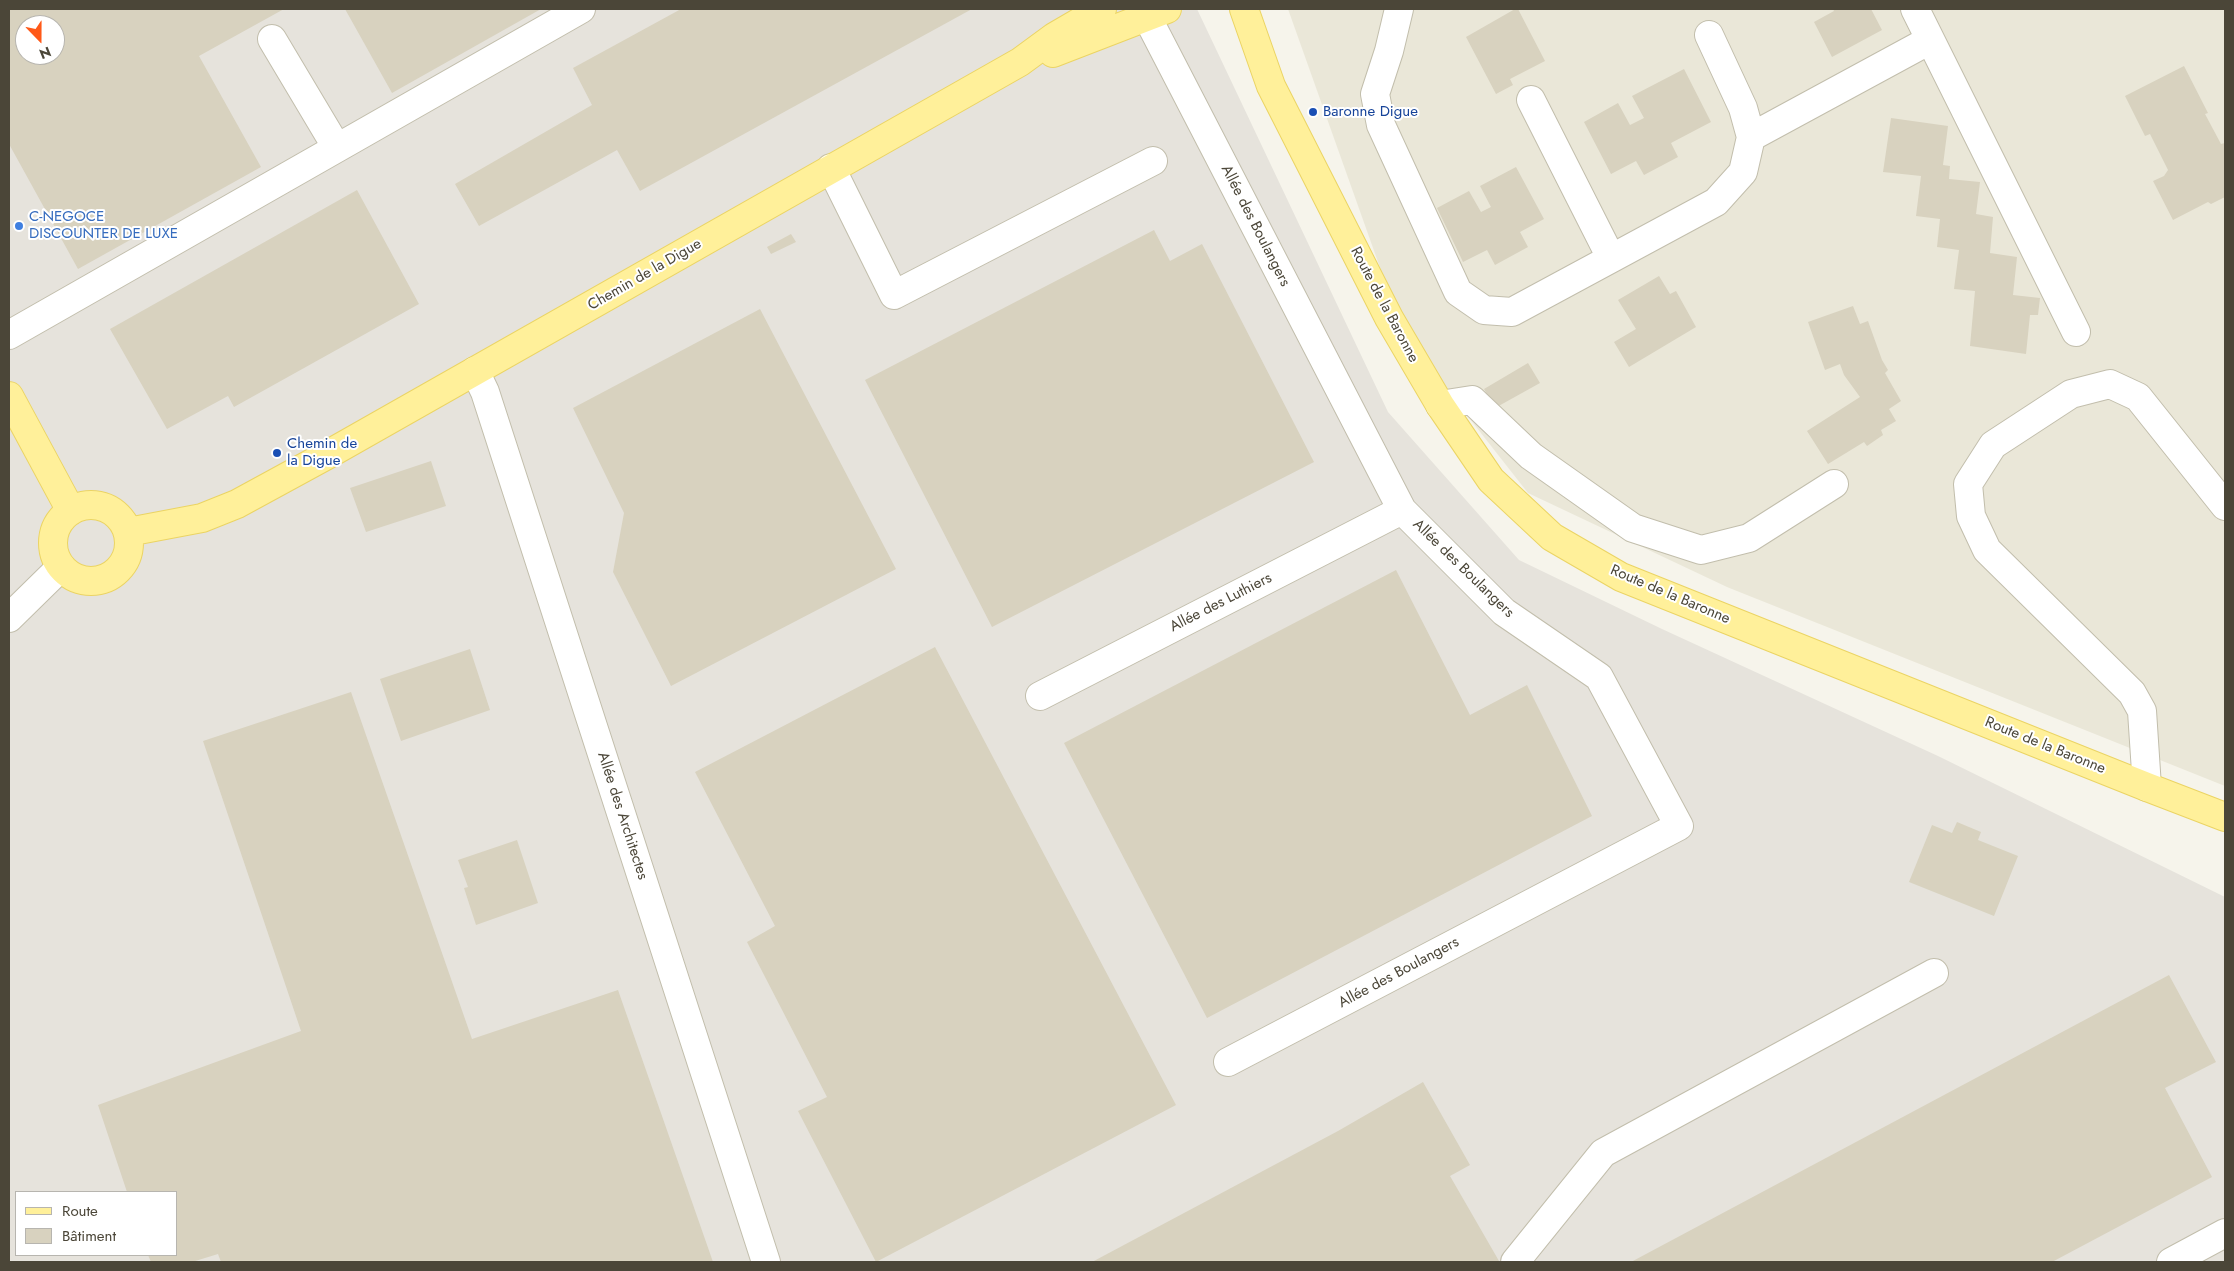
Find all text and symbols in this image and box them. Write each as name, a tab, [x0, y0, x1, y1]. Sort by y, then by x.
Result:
north arrow	[15, 15, 65, 65]
text: N	[36, 42, 54, 64]
place label: Baronne Digue	[1323, 103, 1418, 121]
marker: Baronne Digue	[1307, 106, 1319, 118]
street label: Allée des Boulangers	[1217, 162, 1293, 290]
place label: C-NEGOCE DISCOUNTER DE LUXE	[29, 208, 178, 243]
marker: C-NEGOCE DISCOUNTER DE LUXE	[13, 220, 25, 232]
street label: Chemin de la Digue	[585, 235, 705, 315]
street label: Route de la Baronne	[1346, 244, 1422, 366]
place label: Chemin de la Digue	[287, 435, 357, 470]
marker: Chemin de la Digue	[271, 447, 283, 459]
street label: Allée des Boulangers	[1409, 516, 1517, 622]
street label: Route de la Baronne	[1607, 562, 1733, 628]
street label: Allée des Luthiers	[1167, 570, 1275, 636]
street label: Route de la Baronne	[1982, 714, 2108, 778]
street label: Allée des Architectes	[593, 750, 651, 882]
street label: Allée des Boulangers	[1336, 934, 1462, 1012]
legend	[15, 1191, 178, 1256]
text: Route	[62, 1200, 98, 1222]
text: Bâtiment	[62, 1225, 116, 1247]

